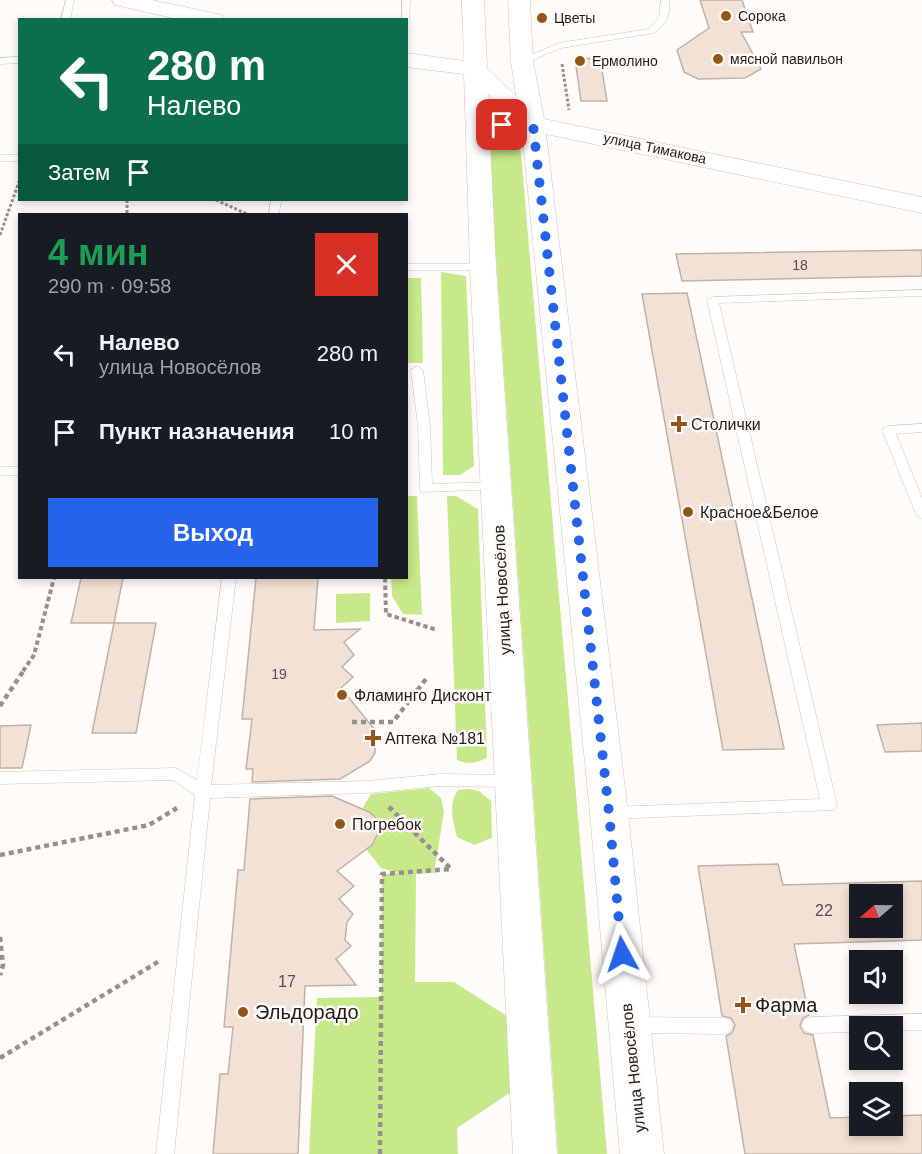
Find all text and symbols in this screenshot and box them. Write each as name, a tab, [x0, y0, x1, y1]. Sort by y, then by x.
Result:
place label: Сорока	[738, 8, 786, 24]
marker: Сорока	[719, 9, 733, 23]
place label: Цветы	[554, 10, 595, 26]
marker: Цветы	[535, 11, 549, 25]
icon: left	[48, 42, 126, 120]
text: 280 m	[147, 42, 266, 89]
place label: мясной павильон	[730, 51, 843, 67]
marker: мясной павильон	[711, 52, 725, 66]
place label: Ермолино	[592, 53, 658, 69]
marker: Ермолино	[573, 54, 587, 68]
text: Налево	[147, 91, 241, 121]
pin	[476, 99, 527, 150]
icon: arrive	[485, 108, 518, 141]
street label: улица Тимакова	[602, 129, 708, 167]
icon: arrive	[122, 156, 155, 189]
text: Затем	[48, 160, 110, 185]
text: 4 мин	[48, 232, 149, 273]
button: close	[315, 233, 378, 296]
house number: 18	[792, 257, 808, 273]
text: 290 m · 09:58	[48, 275, 171, 297]
text: Налево	[99, 330, 180, 355]
icon: left	[48, 338, 81, 371]
text: 280 m	[317, 341, 378, 366]
text: улица Новосёлов	[99, 356, 261, 378]
icon: arrive	[48, 416, 81, 449]
place label: Столички	[691, 416, 761, 433]
marker: Столички	[672, 417, 686, 431]
text: Пункт назначения	[99, 419, 295, 444]
text: 10 m	[329, 419, 378, 444]
button: Выход	[48, 498, 378, 567]
place label: Красное&Белое	[700, 504, 819, 521]
marker: Красное&Белое	[681, 505, 695, 519]
street label: улица Новосёлов	[490, 525, 514, 655]
house number: 19	[271, 666, 287, 682]
place label: Фламинго Дисконт	[354, 687, 492, 704]
marker: Фламинго Дисконт	[335, 688, 349, 702]
place label: Аптека №181	[385, 730, 485, 747]
marker: Аптека №181	[366, 731, 380, 745]
place label: Погребок	[352, 816, 422, 833]
marker: Погребок	[333, 817, 347, 831]
north arrow	[849, 884, 903, 938]
map controls	[849, 884, 903, 1136]
house number: 22	[815, 902, 833, 919]
position arrow	[590, 922, 654, 986]
button: sound	[849, 950, 903, 1004]
house number: 17	[278, 973, 296, 990]
place label: Фарма	[755, 994, 818, 1016]
marker: Фарма	[736, 998, 750, 1012]
place label: Эльдорадо	[255, 1001, 359, 1023]
street label: улица Новосёлов	[618, 1003, 648, 1133]
marker: Эльдорадо	[236, 1005, 250, 1019]
button: search	[849, 1016, 903, 1070]
button: layers	[849, 1082, 903, 1136]

